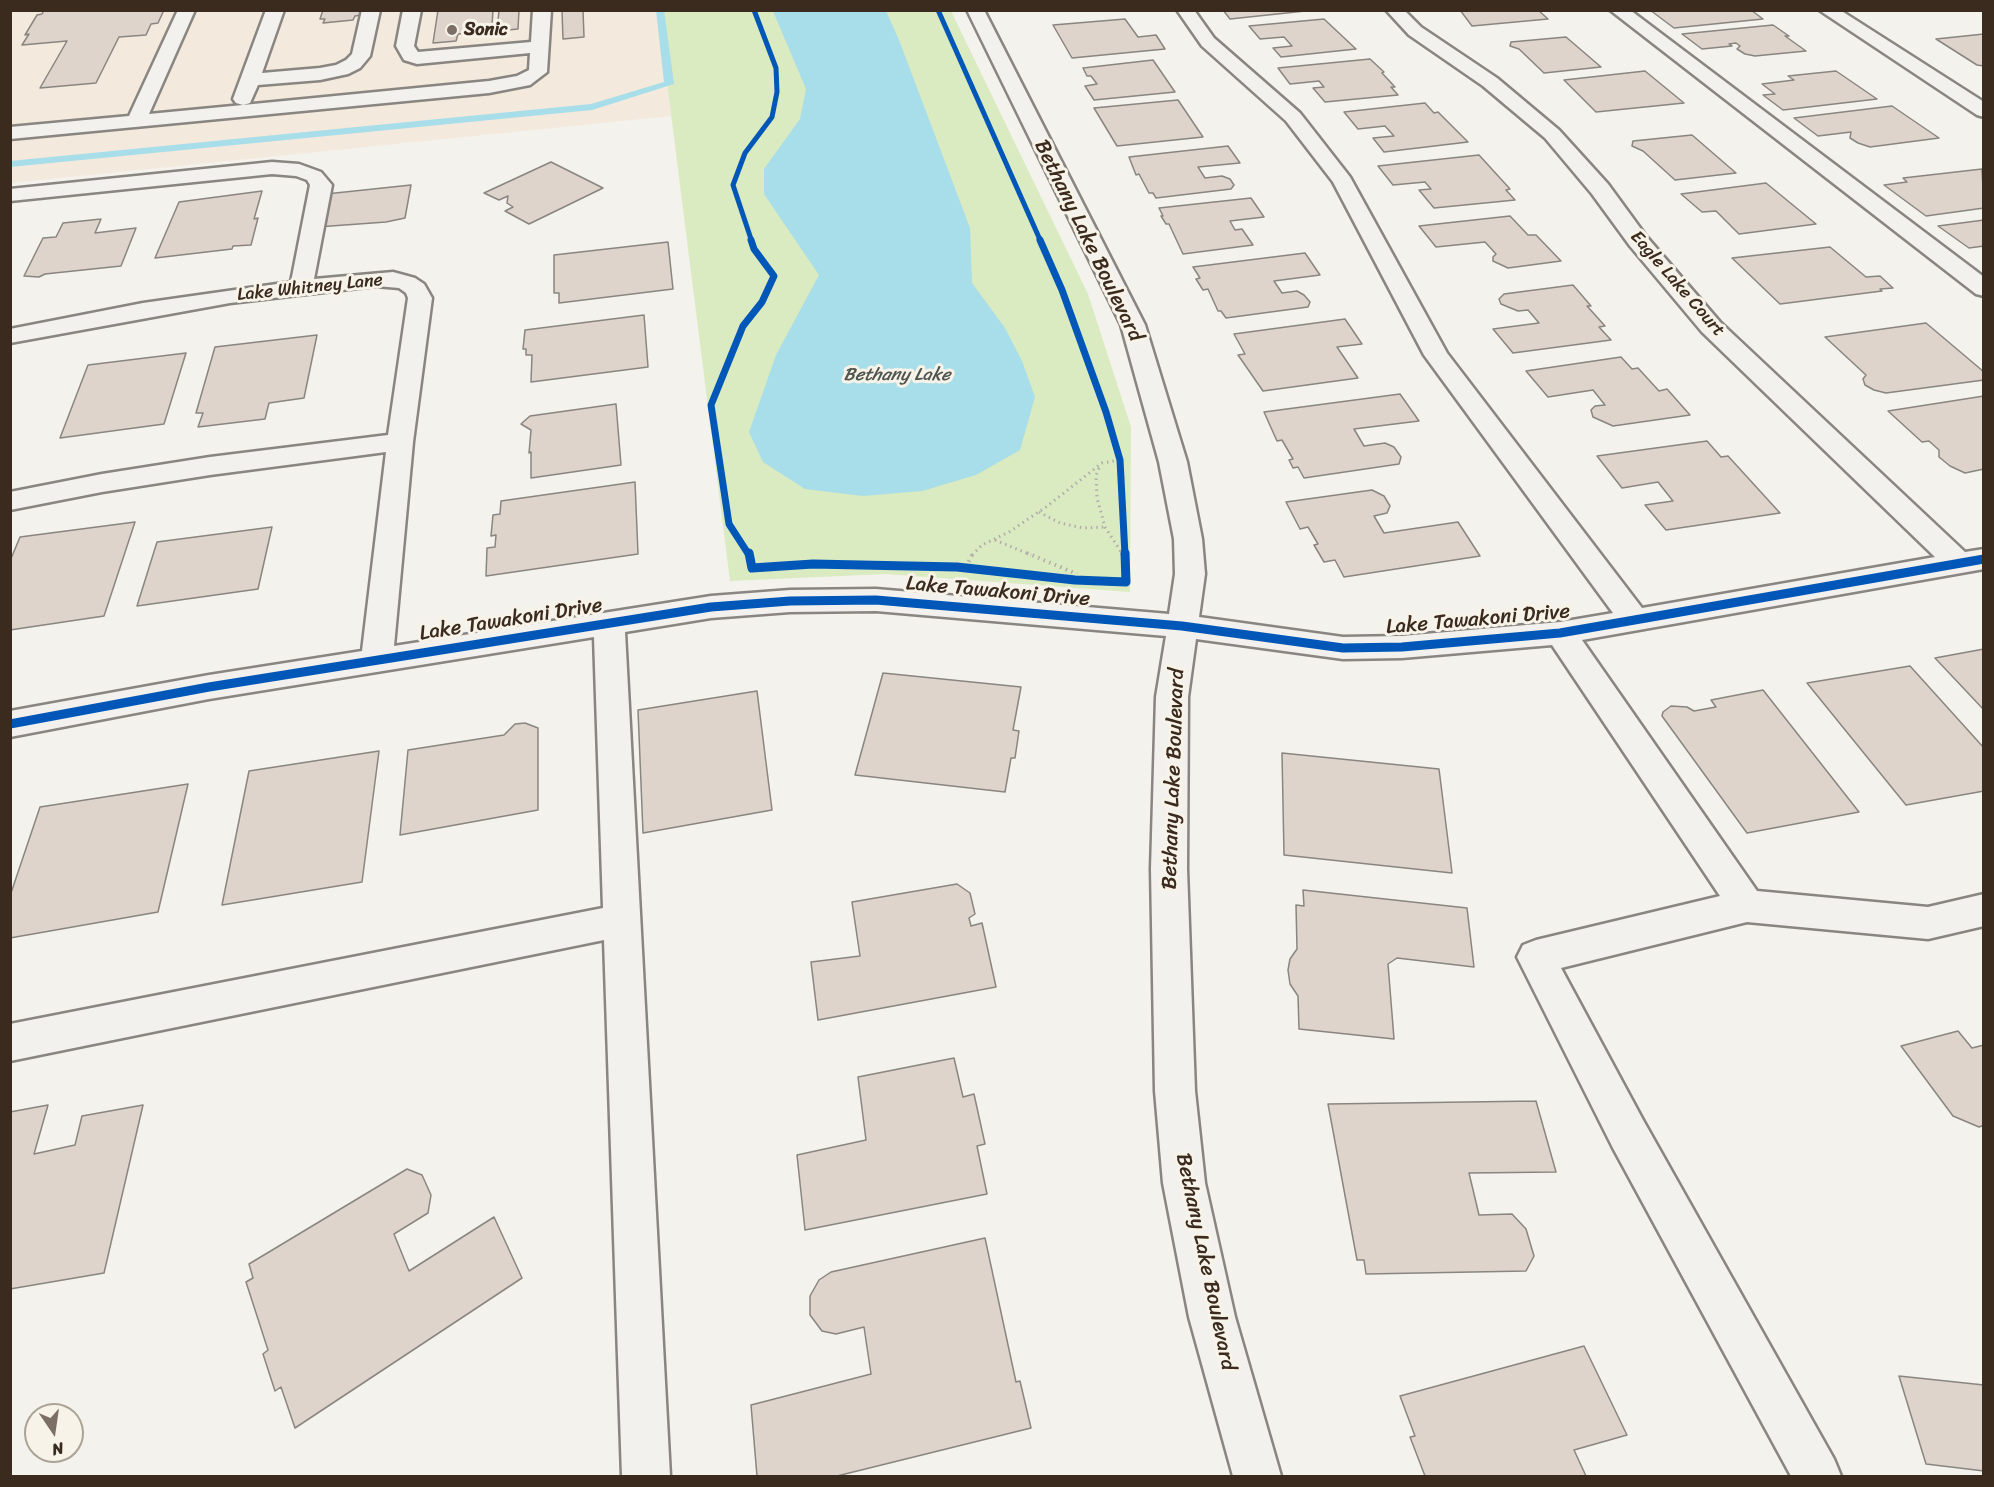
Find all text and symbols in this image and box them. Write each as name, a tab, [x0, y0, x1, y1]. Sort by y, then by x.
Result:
place label: Sonic	[464, 19, 508, 41]
marker: Sonic	[445, 23, 459, 37]
street label: Bethany Lake Boulevard	[1028, 136, 1148, 346]
street label: Eagle Lake Court	[1625, 227, 1729, 341]
street label: Lake Whitney Lane	[236, 270, 384, 306]
water label: Bethany Lake	[844, 364, 950, 386]
street label: Lake Tawakoni Drive	[905, 571, 1091, 613]
street label: Lake Tawakoni Drive	[418, 593, 604, 647]
street label: Lake Tawakoni Drive	[1385, 599, 1571, 641]
street label: Bethany Lake Boulevard	[1158, 668, 1190, 890]
street label: Bethany Lake Boulevard	[1170, 1151, 1240, 1373]
north arrow	[24, 1403, 84, 1463]
text: N	[49, 1434, 66, 1464]

